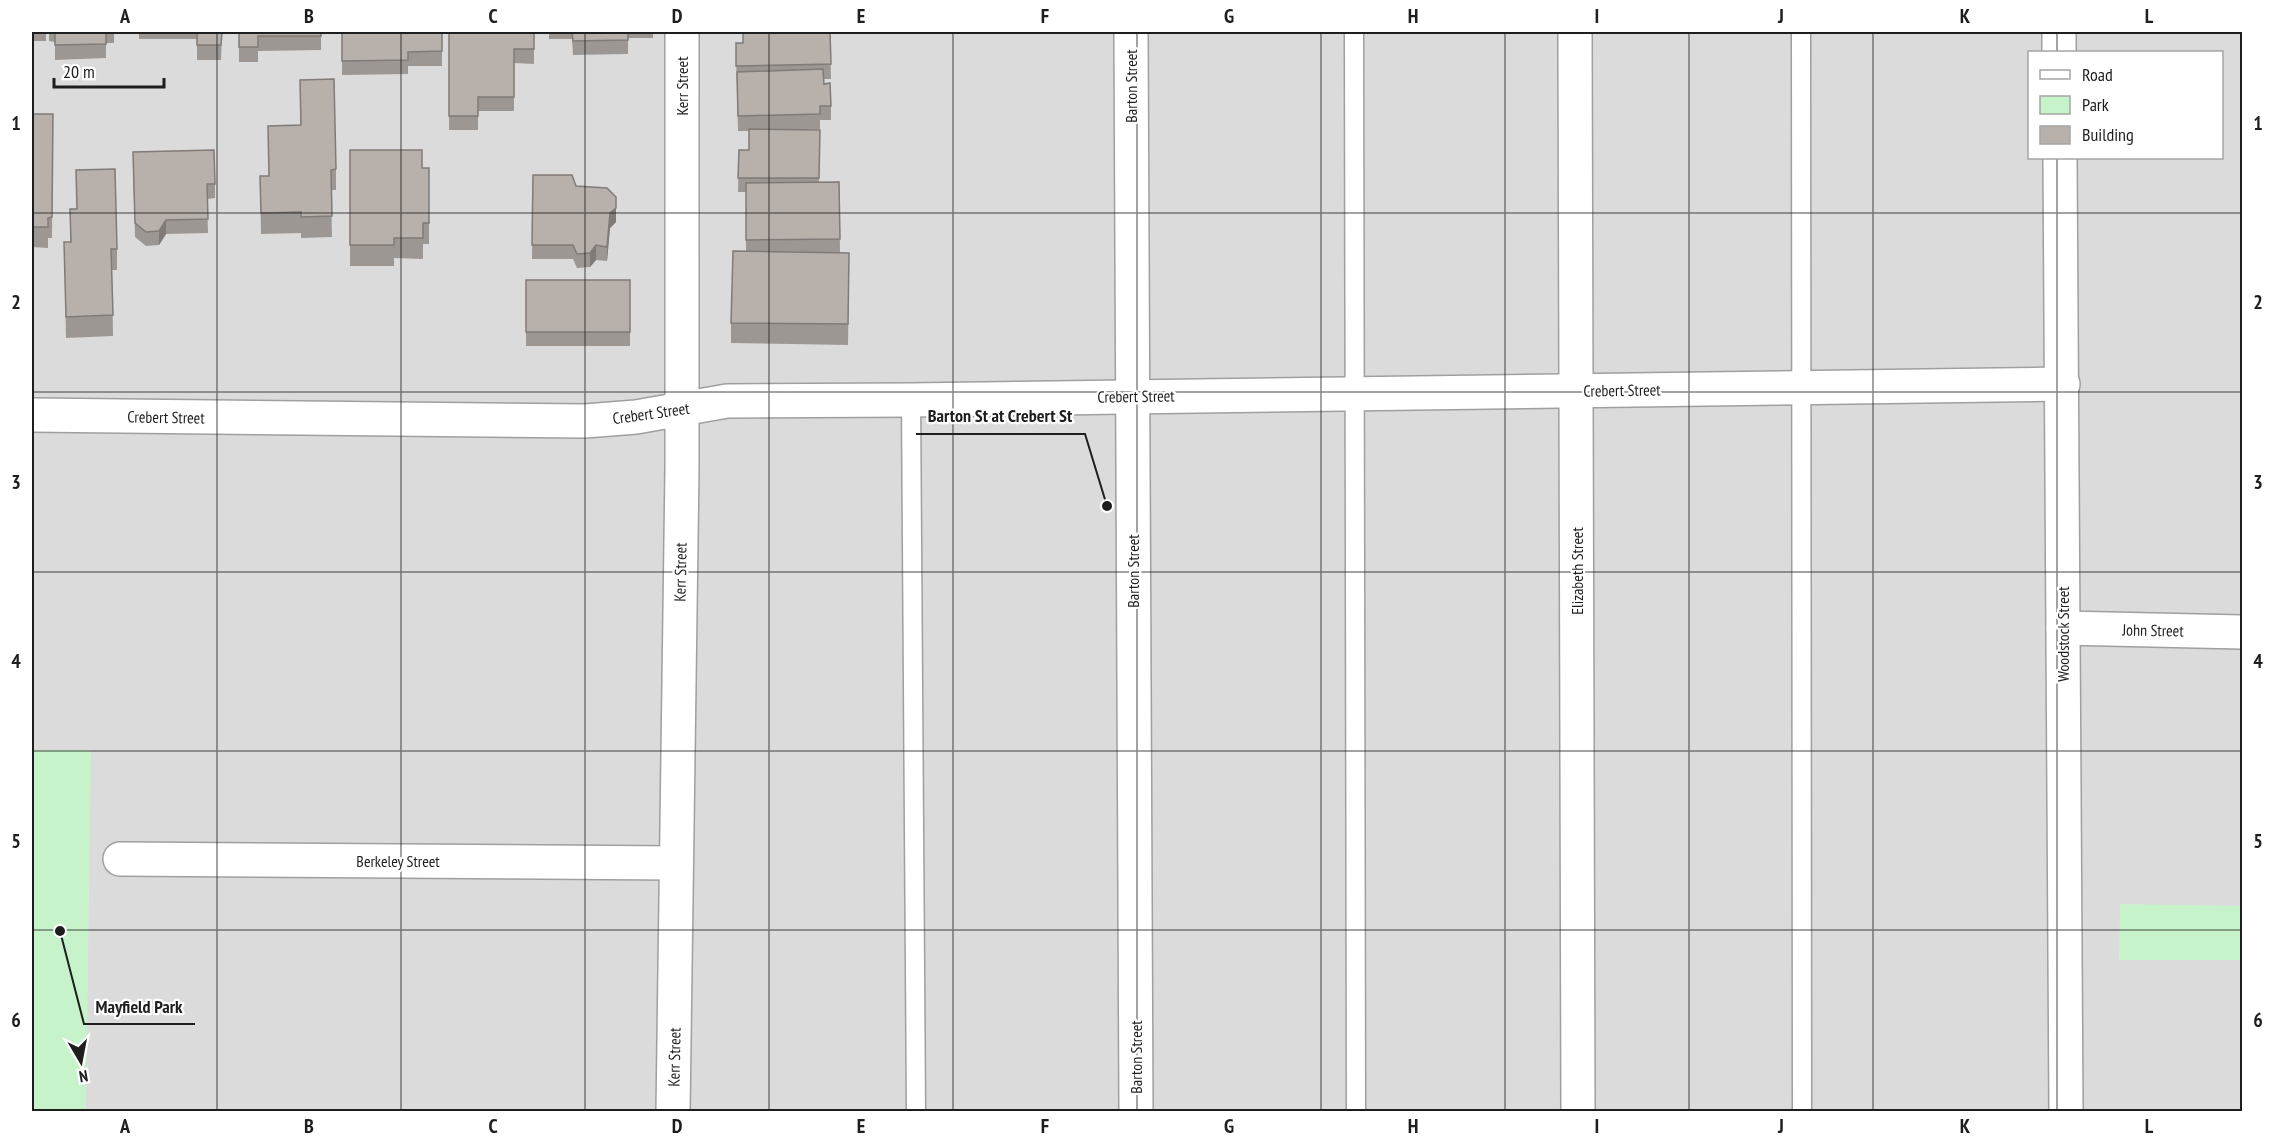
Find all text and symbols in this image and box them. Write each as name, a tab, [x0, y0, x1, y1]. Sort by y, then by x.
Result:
text: A	[119, 3, 131, 29]
text: B	[304, 3, 314, 29]
text: C	[488, 3, 498, 29]
text: D	[672, 3, 683, 29]
text: E	[857, 3, 865, 29]
text: F	[1041, 3, 1049, 29]
text: G	[1224, 3, 1234, 29]
text: H	[1408, 3, 1418, 29]
text: I	[1595, 3, 1599, 29]
text: J	[1777, 3, 1784, 29]
text: K	[1960, 3, 1971, 29]
text: L	[2145, 3, 2154, 29]
street label: Barton Street	[1121, 49, 1141, 123]
scale bar	[54, 51, 164, 89]
legend	[2028, 51, 2223, 159]
street label: Kerr Street	[672, 56, 692, 116]
text: 20 m	[63, 60, 95, 83]
text: Road	[2082, 63, 2113, 86]
text: Park	[2082, 93, 2109, 116]
text: 1	[11, 110, 21, 136]
text: 1	[2253, 110, 2263, 136]
text: Building	[2082, 123, 2134, 146]
text: 2	[11, 289, 21, 315]
text: 2	[2253, 289, 2263, 315]
street label: Crebert Street	[1583, 379, 1661, 401]
street label: Crebert Street	[1097, 385, 1175, 407]
street label: Crebert Street	[611, 398, 691, 428]
callout: Barton St at Crebert St	[916, 398, 1085, 434]
text: Barton St at Crebert St	[928, 404, 1073, 427]
street label: Crebert Street	[127, 406, 205, 428]
text: 3	[11, 469, 21, 495]
text: 3	[2253, 469, 2263, 495]
street label: Elizabeth Street	[1567, 527, 1587, 615]
street label: Barton Street	[1123, 534, 1143, 608]
street label: Kerr Street	[669, 542, 691, 602]
street label: Woodstock Street	[2053, 586, 2073, 682]
street label: John Street	[2121, 619, 2184, 641]
text: 4	[11, 648, 21, 674]
text: 4	[2253, 648, 2263, 674]
text: 5	[11, 828, 21, 854]
text: 5	[2253, 828, 2263, 854]
street label: Berkeley Street	[356, 851, 440, 871]
callout: Mayfield Park	[84, 988, 195, 1024]
text: Mayfield Park	[96, 995, 183, 1018]
text: 6	[11, 1007, 21, 1033]
text: 6	[2253, 1007, 2263, 1033]
street label: Barton Street	[1126, 1020, 1146, 1094]
street label: Kerr Street	[663, 1027, 685, 1087]
north arrow	[51, 1032, 111, 1092]
text: N	[78, 1066, 90, 1087]
text: A	[119, 1113, 131, 1139]
text: B	[304, 1113, 314, 1139]
text: C	[488, 1113, 498, 1139]
text: D	[672, 1113, 683, 1139]
text: E	[857, 1113, 865, 1139]
text: F	[1041, 1113, 1049, 1139]
text: G	[1224, 1113, 1234, 1139]
text: H	[1408, 1113, 1418, 1139]
text: I	[1595, 1113, 1599, 1139]
text: J	[1777, 1113, 1784, 1139]
text: K	[1960, 1113, 1971, 1139]
text: L	[2145, 1113, 2154, 1139]

